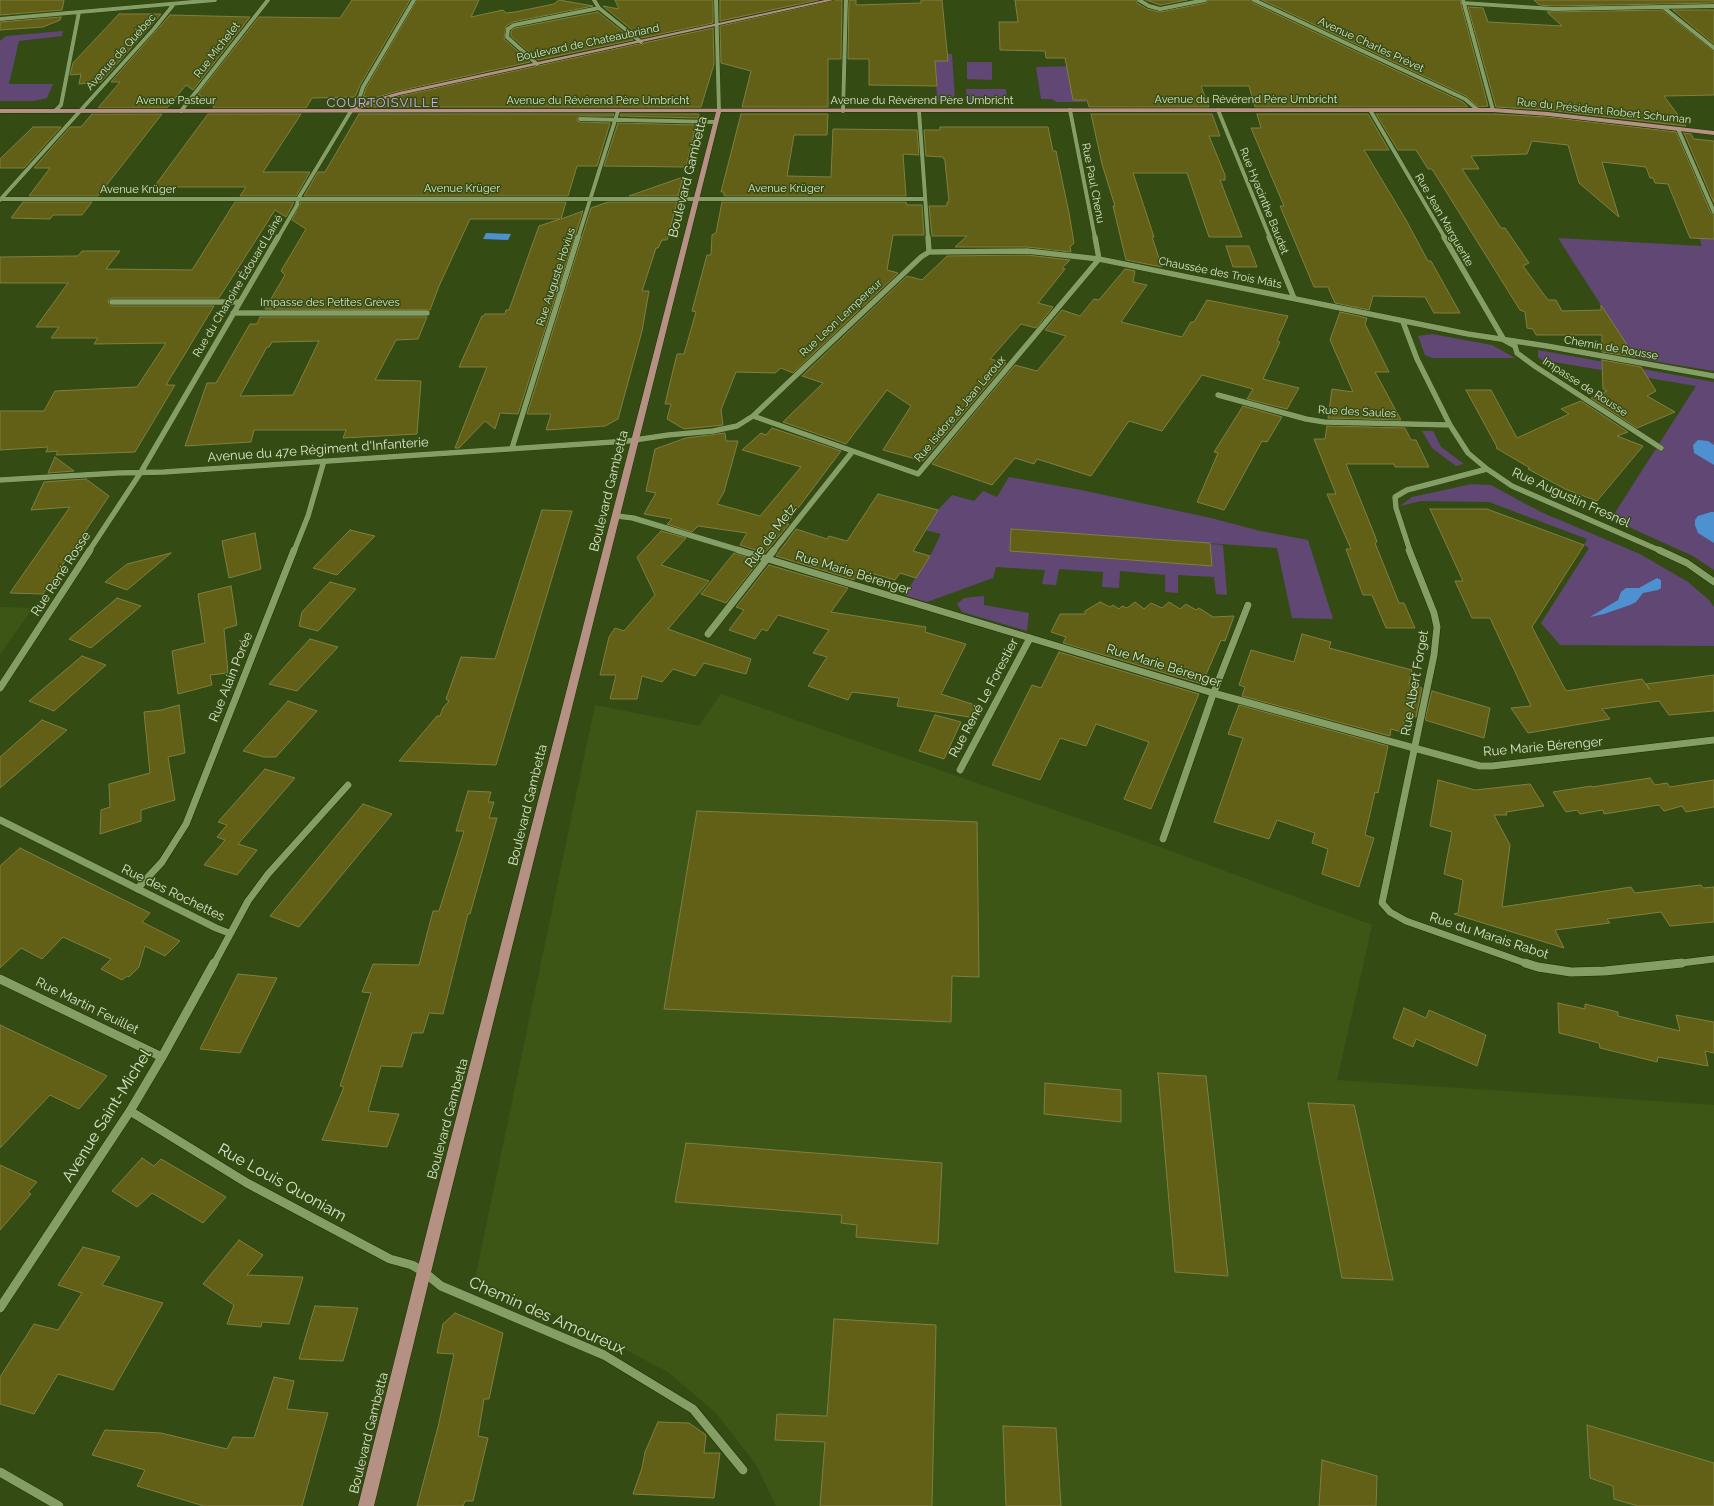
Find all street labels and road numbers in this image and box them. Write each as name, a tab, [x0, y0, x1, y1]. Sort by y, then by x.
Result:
street label: Avenue de Québec	[83, 11, 159, 93]
street label: Avenue Charles Prévet	[1316, 15, 1426, 75]
street label: Rue Michelet	[191, 20, 243, 80]
street label: Boulevard de Chateaubriand	[515, 21, 661, 65]
street label: Avenue du Révérend Père Umbricht	[1155, 93, 1337, 107]
street label: Avenue Pasteur	[136, 94, 216, 108]
street label: Avenue du Révérend Père Umbricht	[507, 94, 689, 108]
street label: Avenue du Révérend Père Umbricht	[831, 94, 1013, 108]
street label: Rue du Président Robert Schuman	[1516, 95, 1692, 127]
street label: Boulevard Gambetta	[665, 115, 711, 239]
street label: Rue Paul Chenu	[1079, 142, 1107, 224]
street label: Rue Hyacinthe Baudet	[1237, 146, 1291, 256]
street label: Rue Jean Marguerite	[1412, 171, 1476, 269]
street label: Avenue Krüger	[424, 182, 500, 196]
street label: Avenue Krüger	[748, 182, 824, 196]
street label: Avenue Krüger	[100, 183, 176, 197]
street label: Rue du Chanoine Édouard Lainé	[190, 213, 286, 359]
street label: Rue Auguste Hovius	[534, 226, 578, 328]
street label: Chaussée des Trois Mâts	[1157, 255, 1283, 291]
street label: Rue Leon Lempereur	[797, 276, 885, 360]
street label: Impasse des Petites Grèves	[260, 296, 400, 310]
street label: Chemin de Rousse	[1563, 333, 1659, 363]
street label: Rue Isidore et Jean Leroux	[912, 353, 1008, 465]
street label: Impasse de Rousse	[1540, 355, 1630, 419]
street label: Rue des Saules	[1318, 403, 1396, 421]
street label: Boulevard Gambetta	[586, 429, 632, 553]
street label: Avenue du 47e Régiment d'Infanterie	[207, 434, 429, 466]
street label: Rue Augustin Fresnel	[1509, 465, 1633, 531]
street label: Rue de Metz	[742, 501, 800, 571]
street label: Rue René Rosse	[28, 529, 94, 619]
street label: Rue Marie Bérenger	[793, 548, 913, 598]
street label: Rue Albert Forget	[1398, 629, 1432, 737]
street label: Rue Alain Porée	[206, 630, 256, 724]
street label: Rue René Le Forestier	[946, 636, 1022, 760]
street label: Rue Marie Bérenger	[1104, 641, 1224, 691]
street label: Rue Marie Bérenger	[1483, 734, 1603, 760]
street label: Boulevard Gambetta	[505, 743, 551, 867]
street label: Rue des Rochettes	[119, 861, 227, 925]
street label: Rue du Marais Rabot	[1428, 909, 1550, 963]
street label: Rue Martin Feuillet	[33, 974, 141, 1038]
street label: Avenue Saint-Michel	[58, 1046, 156, 1186]
street label: Boulevard Gambetta	[424, 1057, 472, 1181]
street label: Rue Louis Quoniam	[214, 1140, 350, 1226]
street label: Chemin des Amoureux	[466, 1273, 628, 1359]
street label: Boulevard Gambetta	[346, 1371, 392, 1495]

